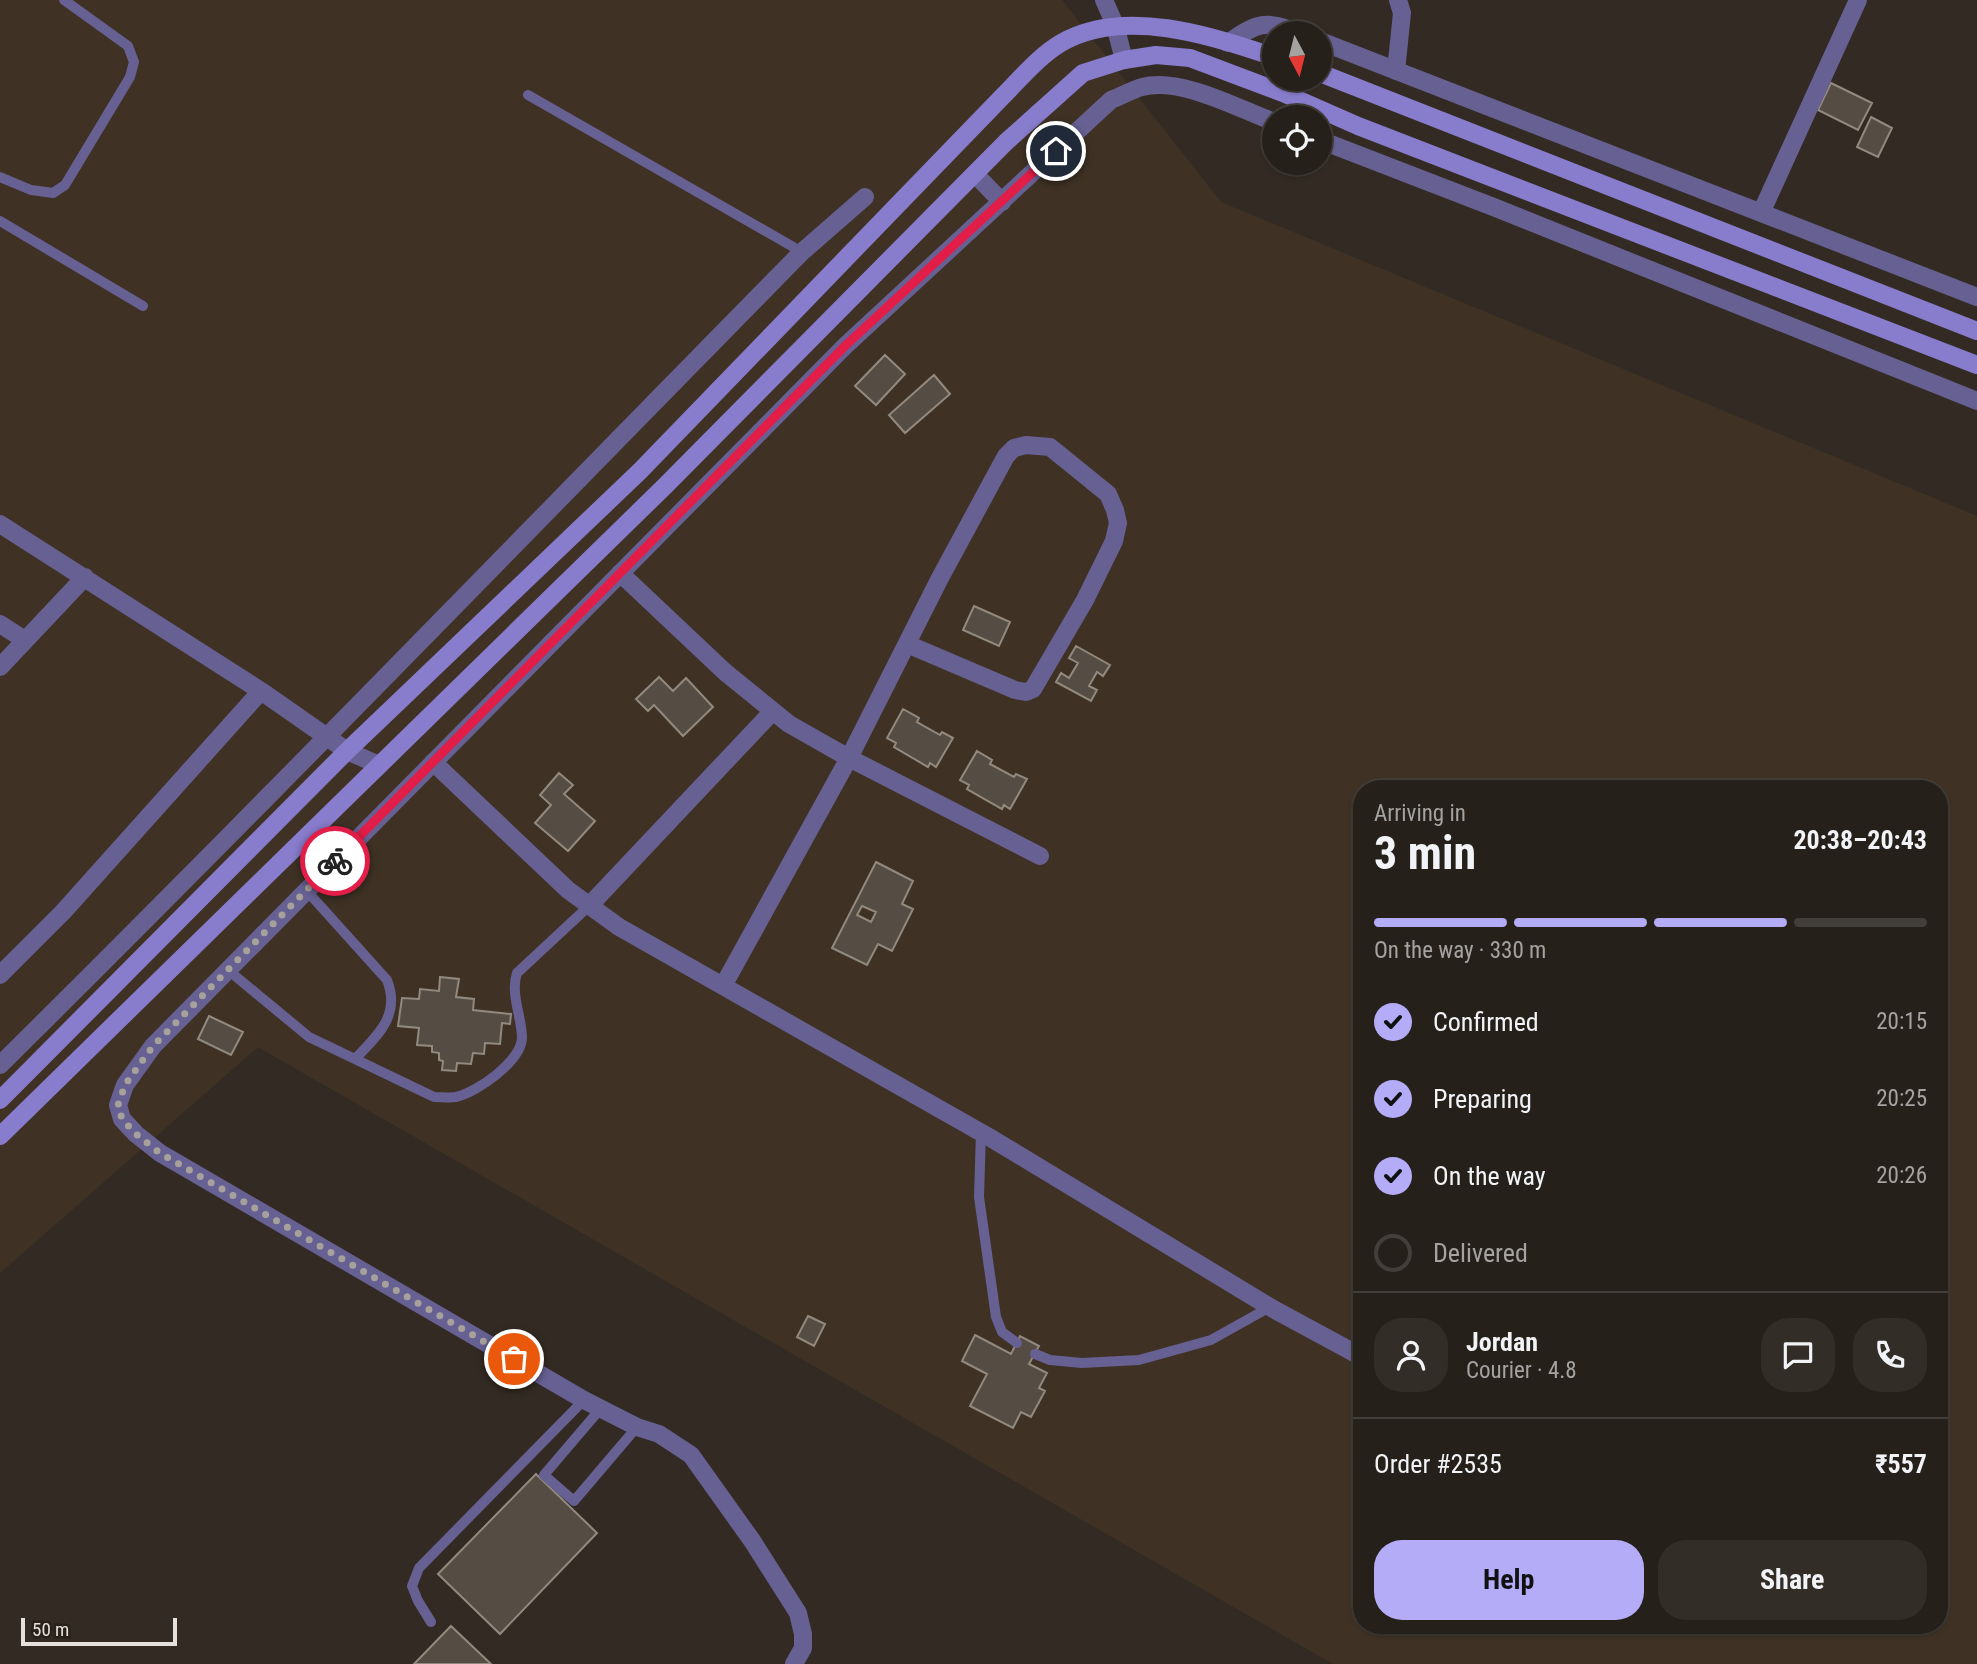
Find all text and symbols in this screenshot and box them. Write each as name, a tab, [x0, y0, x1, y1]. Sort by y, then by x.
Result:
north arrow	[1262, 21, 1332, 91]
map controls	[1262, 21, 1332, 175]
button: locate	[1262, 105, 1332, 175]
pin	[1026, 121, 1086, 181]
icon: home	[1037, 132, 1075, 170]
text: Arriving in	[1374, 800, 1466, 827]
text: 20:38–20:43	[1793, 825, 1927, 855]
courier	[300, 826, 370, 896]
text: 3 min	[1374, 826, 1476, 880]
icon: bike	[316, 842, 354, 880]
text: On the way · 330 m	[1374, 937, 1546, 964]
icon: check	[1374, 1003, 1412, 1041]
text: Confirmed	[1433, 1007, 1539, 1037]
text: 20:15	[1876, 1008, 1927, 1035]
icon: check	[1374, 1080, 1412, 1118]
text: Preparing	[1433, 1084, 1532, 1114]
text: 20:25	[1876, 1085, 1927, 1112]
icon: check	[1374, 1157, 1412, 1195]
text: On the way	[1433, 1161, 1546, 1191]
text: 20:26	[1876, 1162, 1927, 1189]
text: Delivered	[1433, 1238, 1528, 1268]
button: person	[1374, 1318, 1448, 1392]
button: chat	[1761, 1318, 1835, 1392]
button: phone	[1853, 1318, 1927, 1392]
text: Jordan	[1466, 1327, 1538, 1357]
pin	[484, 1329, 544, 1389]
icon: bag	[495, 1340, 533, 1378]
text: Courier · 4.8	[1466, 1357, 1577, 1384]
text: Order #2535	[1374, 1449, 1502, 1479]
text: ₹557	[1875, 1449, 1927, 1479]
button: Help	[1374, 1540, 1644, 1620]
button: Share	[1658, 1540, 1927, 1620]
scale bar	[21, 1615, 177, 1647]
text: 50 m	[32, 1618, 69, 1641]

